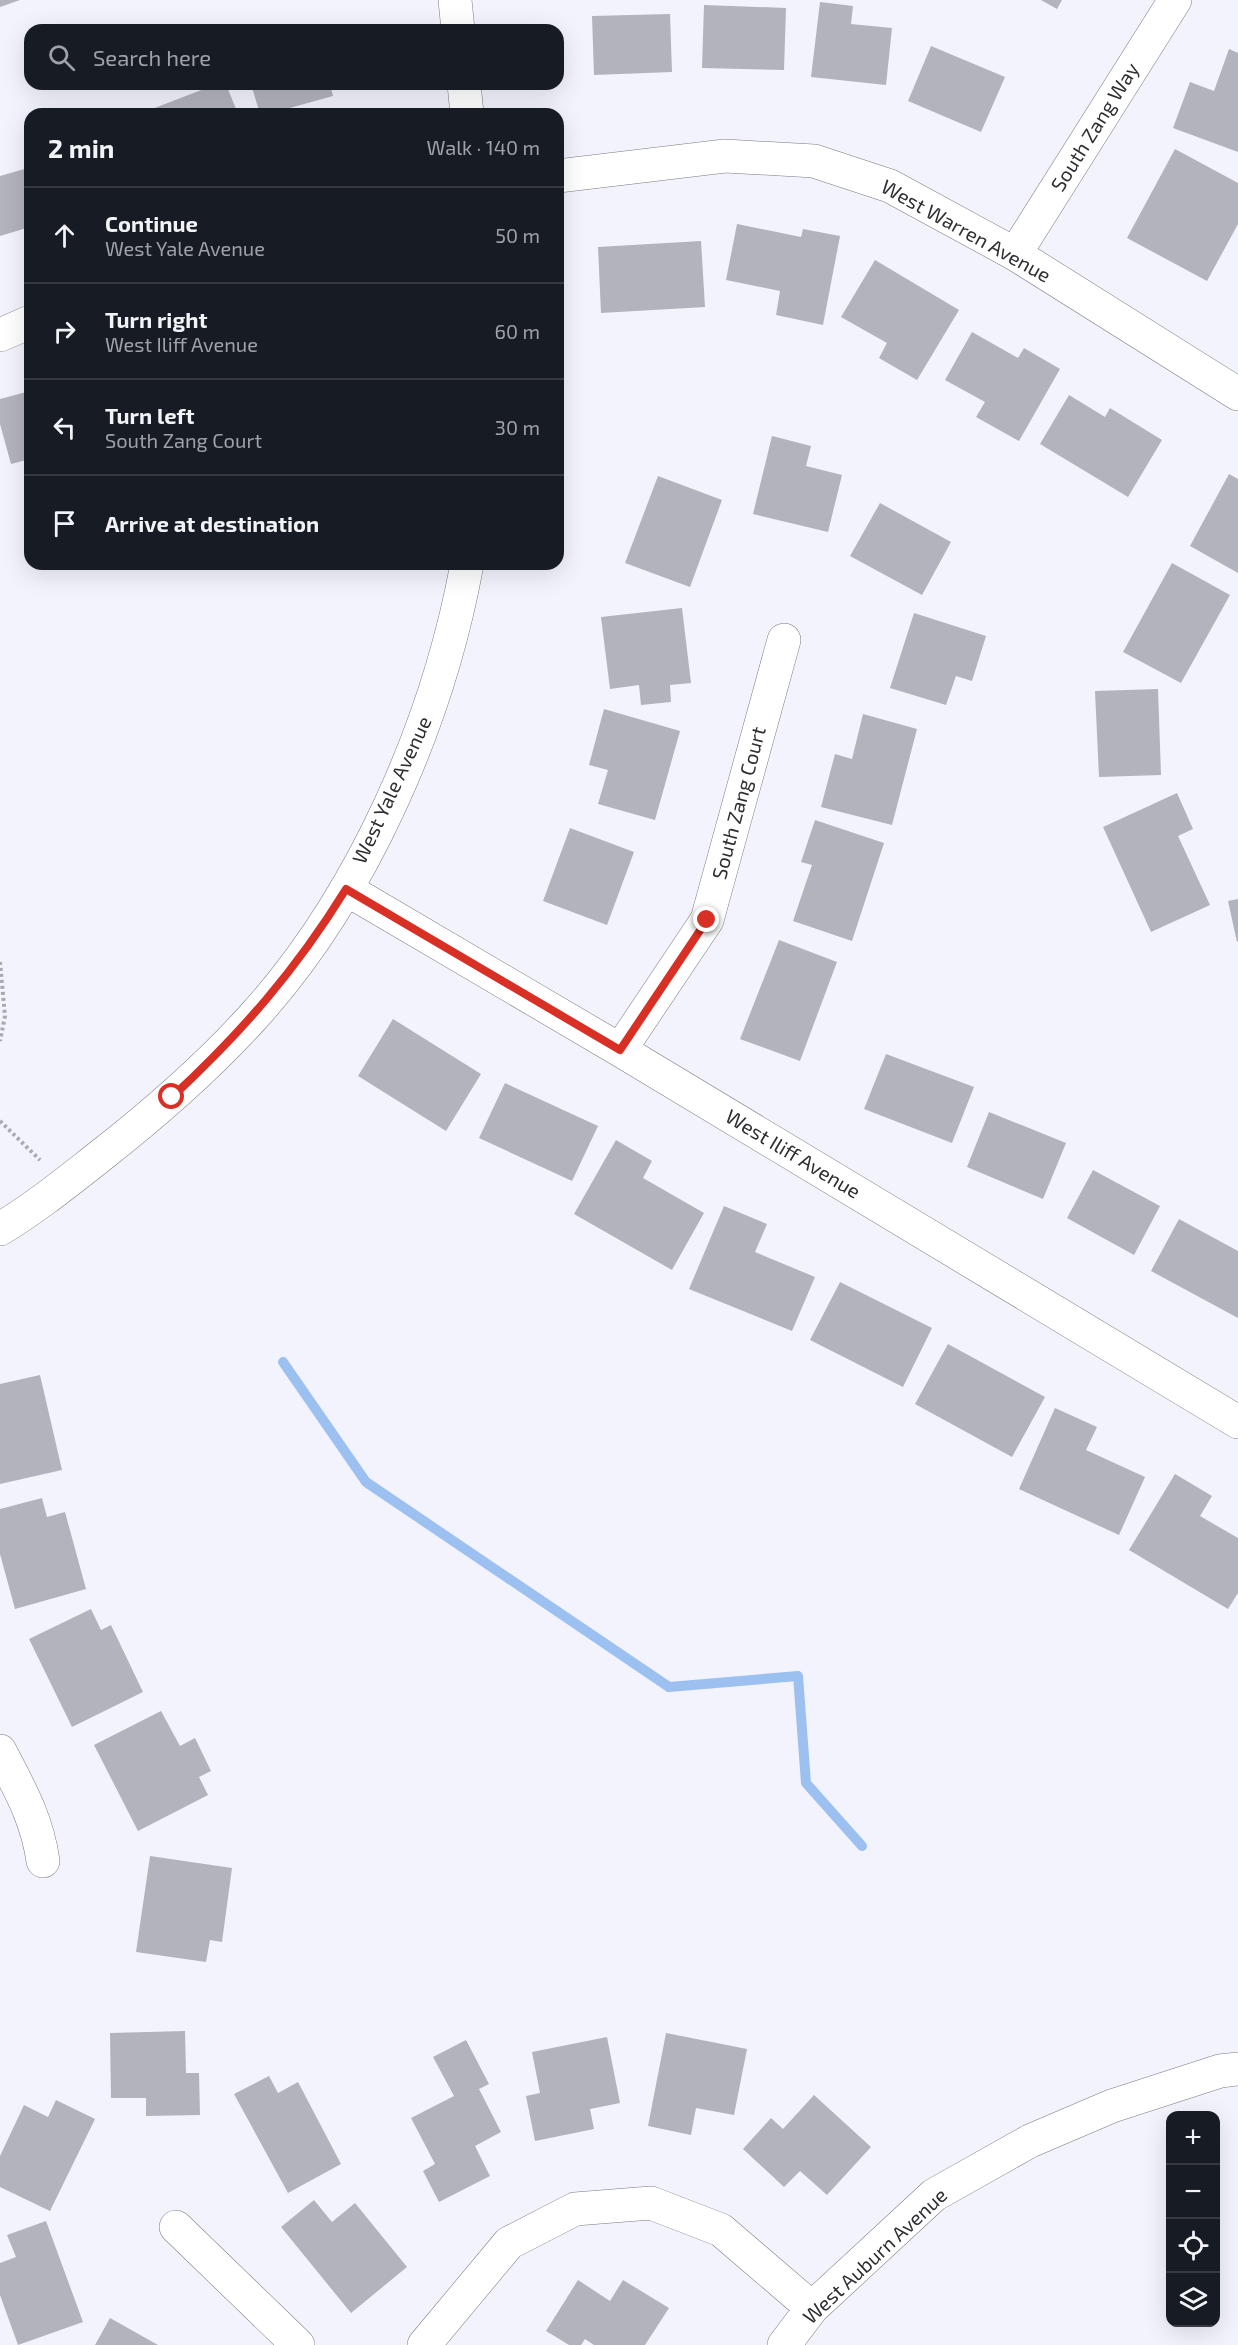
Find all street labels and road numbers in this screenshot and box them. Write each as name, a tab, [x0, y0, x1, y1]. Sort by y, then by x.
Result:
street label: South Zang Way	[1045, 57, 1144, 195]
street label: West Warren Avenue	[878, 174, 1055, 287]
street label: West Yale Avenue	[346, 712, 436, 867]
street label: South Zang Court	[706, 723, 770, 882]
street label: West Iliff Avenue	[722, 1103, 865, 1203]
street label: West Auburn Avenue	[797, 2182, 951, 2328]

